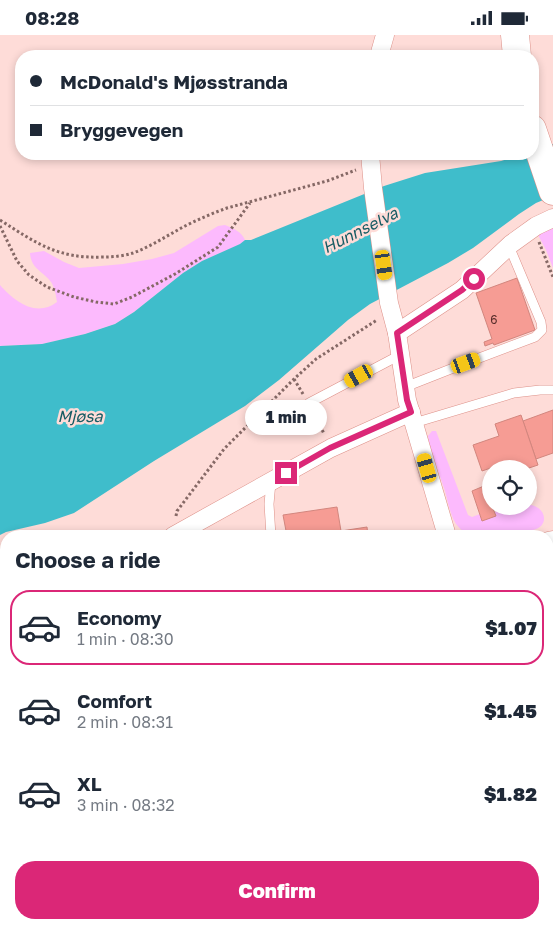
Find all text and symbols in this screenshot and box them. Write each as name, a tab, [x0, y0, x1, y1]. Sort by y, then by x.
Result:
text: 08:28	[25, 6, 79, 29]
text: McDonald's Mjøsstranda	[60, 70, 288, 93]
text: Bryggevegen	[60, 118, 183, 141]
water label: Hunnselva	[319, 202, 402, 257]
car	[374, 249, 393, 281]
route start	[463, 268, 485, 290]
house number: 6	[490, 312, 498, 327]
car	[449, 351, 482, 375]
car	[342, 362, 375, 390]
callout: 1 min	[245, 401, 327, 435]
water label: Mjøsa	[57, 406, 104, 426]
text: 1 min	[266, 407, 306, 427]
car	[415, 452, 438, 484]
map controls	[482, 460, 537, 515]
button: locate	[482, 460, 537, 515]
route end	[275, 462, 297, 484]
text: Choose a ride	[15, 546, 161, 573]
icon: car	[17, 605, 62, 650]
text: Economy	[77, 606, 162, 629]
text: $1.07	[485, 616, 537, 639]
text: 1 min · 08:30	[77, 629, 174, 649]
icon: car	[17, 688, 62, 733]
text: Comfort	[77, 689, 152, 712]
text: $1.45	[484, 699, 537, 722]
text: 2 min · 08:31	[77, 712, 173, 732]
icon: car	[17, 771, 62, 816]
text: XL	[77, 772, 102, 795]
text: $1.82	[484, 782, 537, 805]
text: 3 min · 08:32	[77, 795, 175, 815]
button: Confirm	[15, 861, 539, 919]

